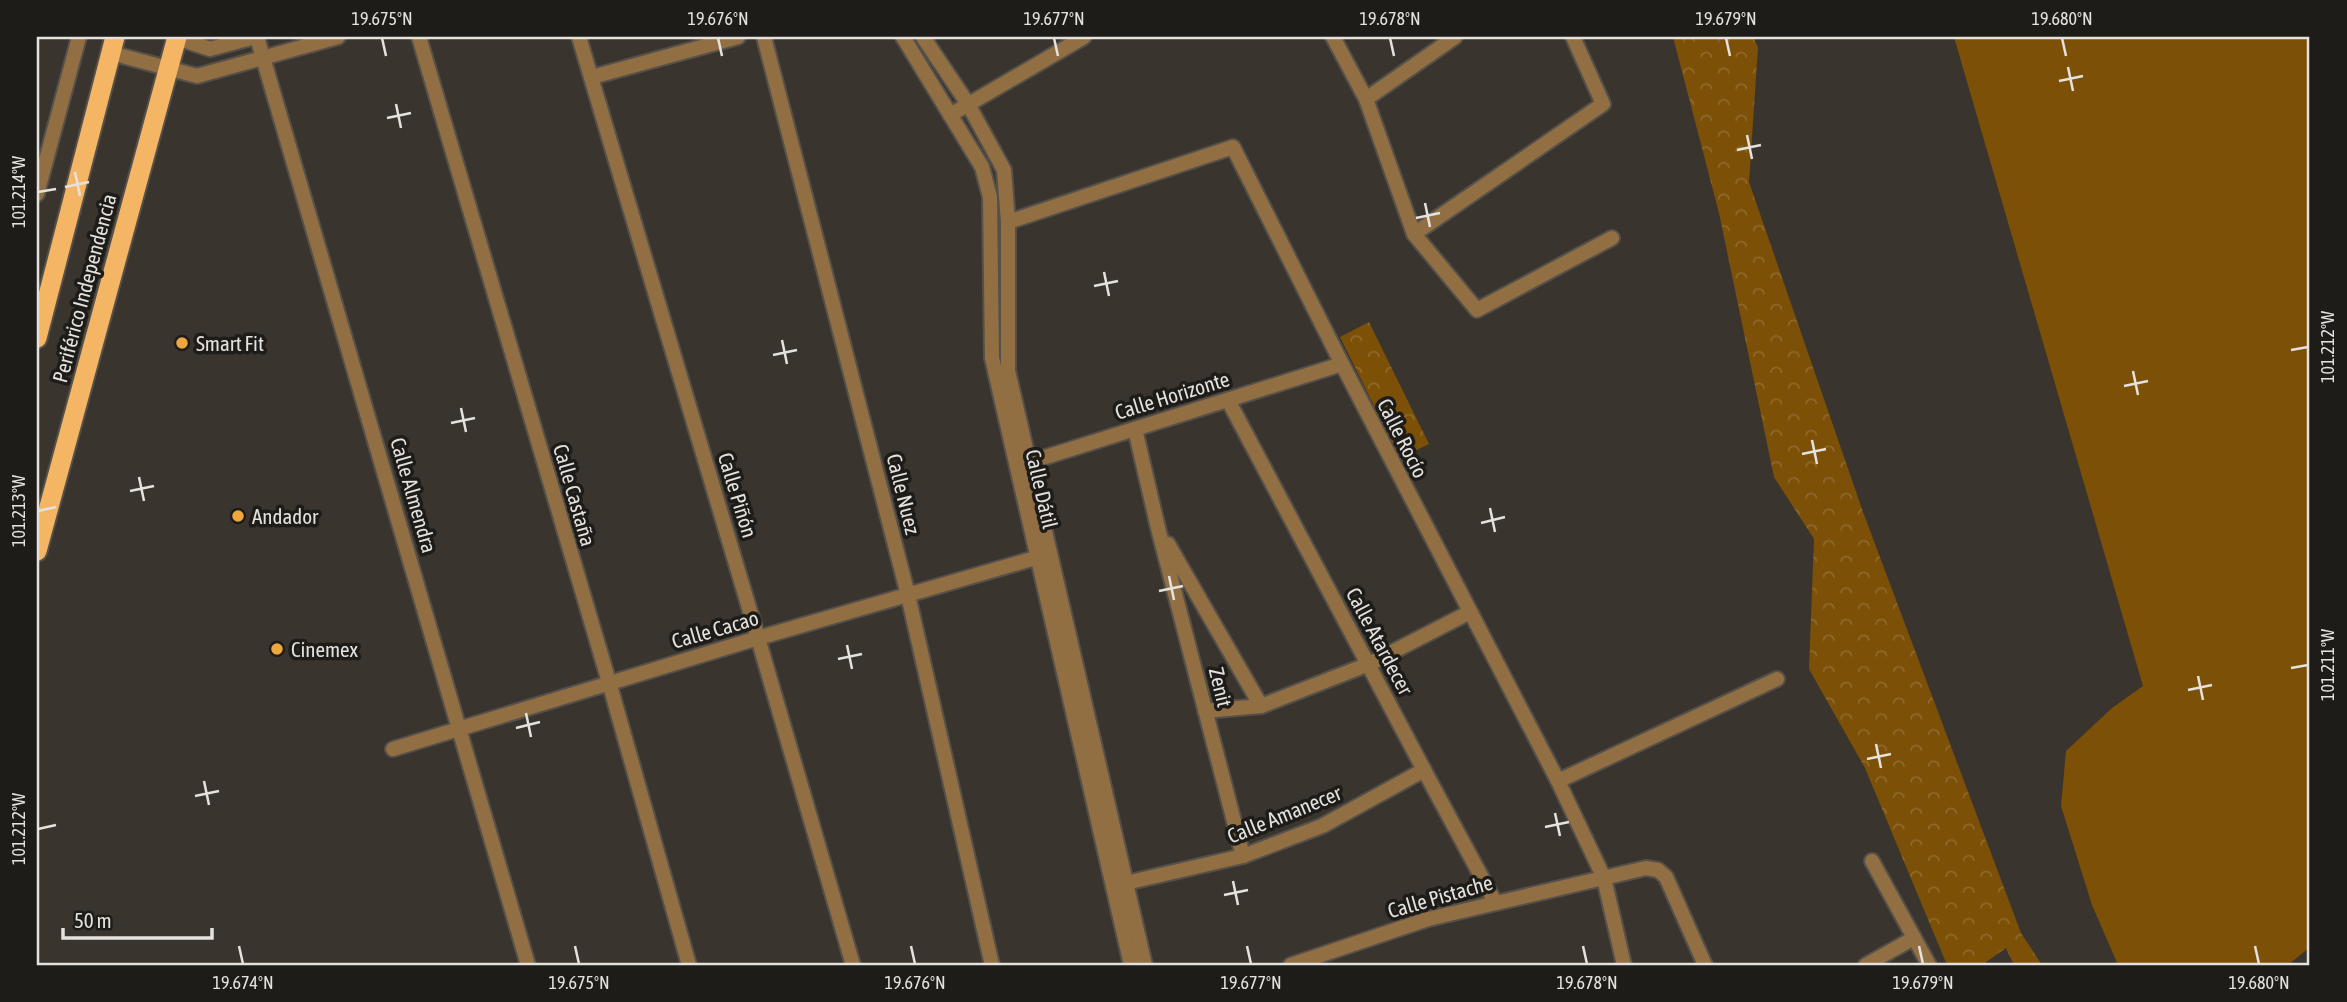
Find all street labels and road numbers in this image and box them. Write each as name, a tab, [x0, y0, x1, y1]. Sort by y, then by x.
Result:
street label: Periférico Independencia	[47, 191, 121, 385]
street label: Calle Horizonte	[1112, 366, 1232, 424]
street label: Calle Rocío	[1373, 395, 1433, 481]
street label: Calle Almendra	[386, 435, 442, 555]
street label: Calle Castaña	[549, 441, 601, 549]
street label: Calle Dátil	[1021, 447, 1063, 531]
street label: Calle Piñón	[714, 450, 762, 540]
street label: Calle Nuez	[882, 451, 926, 537]
street label: Calle Atardecer	[1342, 583, 1419, 699]
street label: Calle Cacao	[669, 605, 761, 653]
street label: Zenit	[1205, 665, 1237, 709]
street label: Calle Amanecer	[1223, 780, 1345, 848]
street label: Calle Pistache	[1385, 870, 1495, 922]

